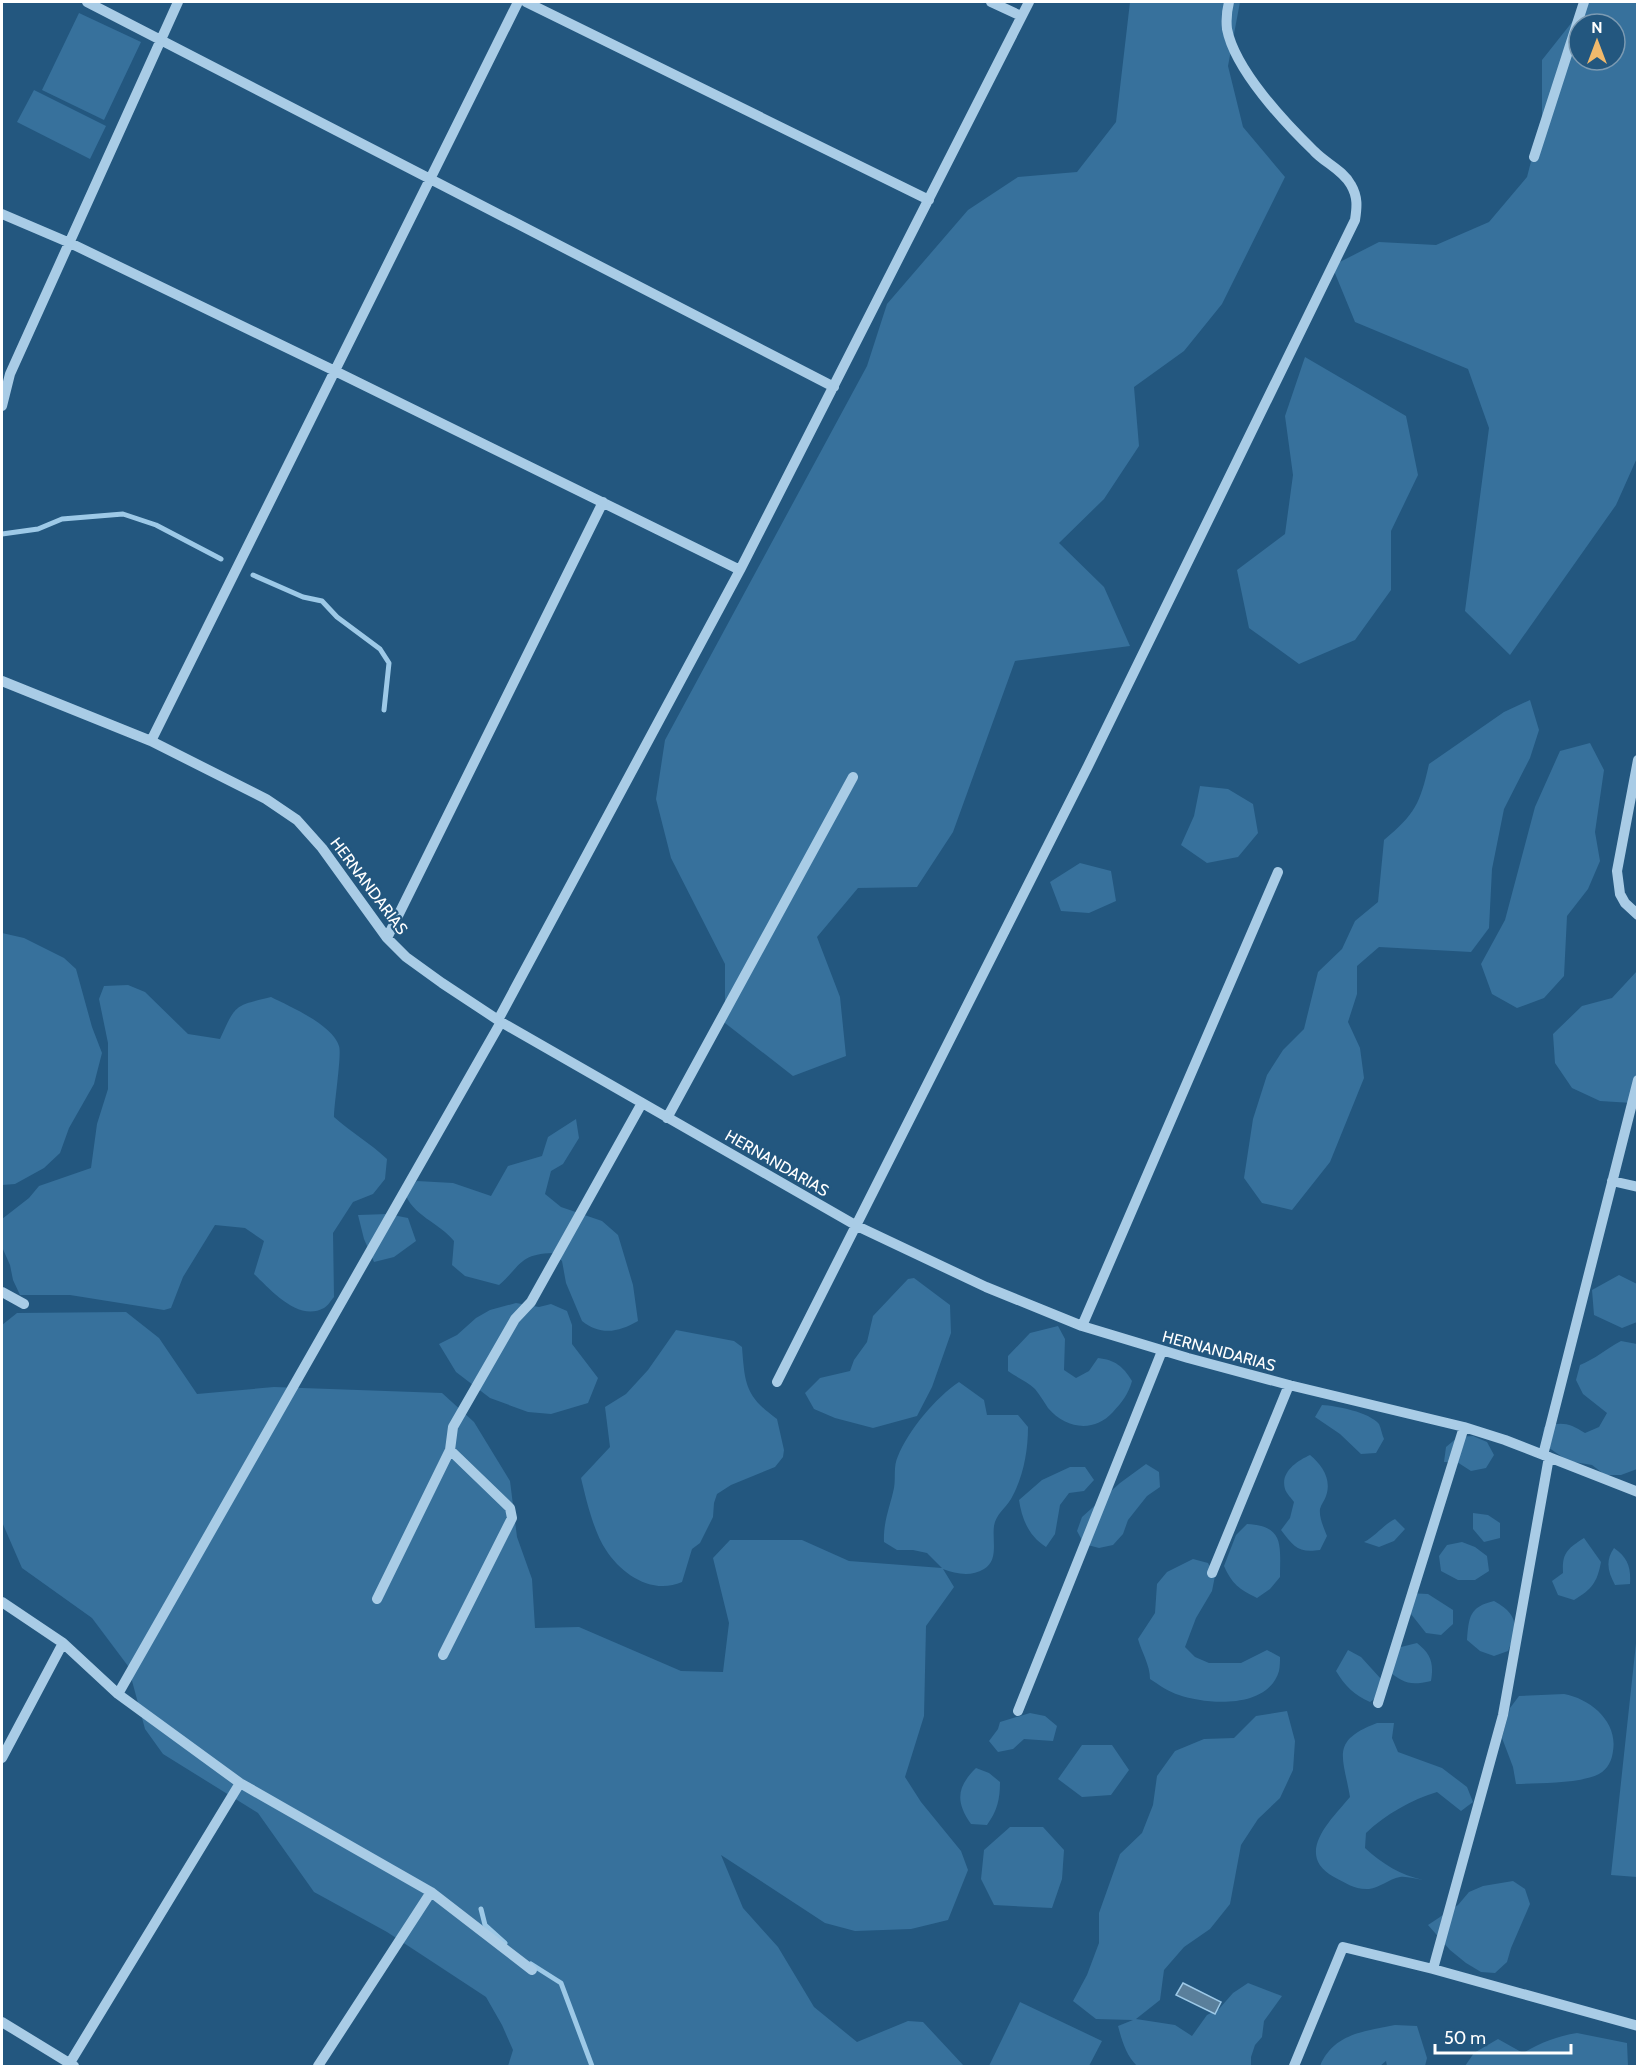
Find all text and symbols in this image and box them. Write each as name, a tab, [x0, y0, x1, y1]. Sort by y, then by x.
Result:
north arrow	[1567, 12, 1627, 72]
text: N	[1591, 18, 1603, 37]
street label: HERNANDARIAS	[326, 834, 412, 938]
street label: HERNANDARIAS	[722, 1126, 832, 1200]
street label: HERNANDARIAS	[1160, 1327, 1278, 1375]
scale bar	[1435, 2017, 1572, 2055]
text: 50 m	[1444, 2027, 1486, 2049]

